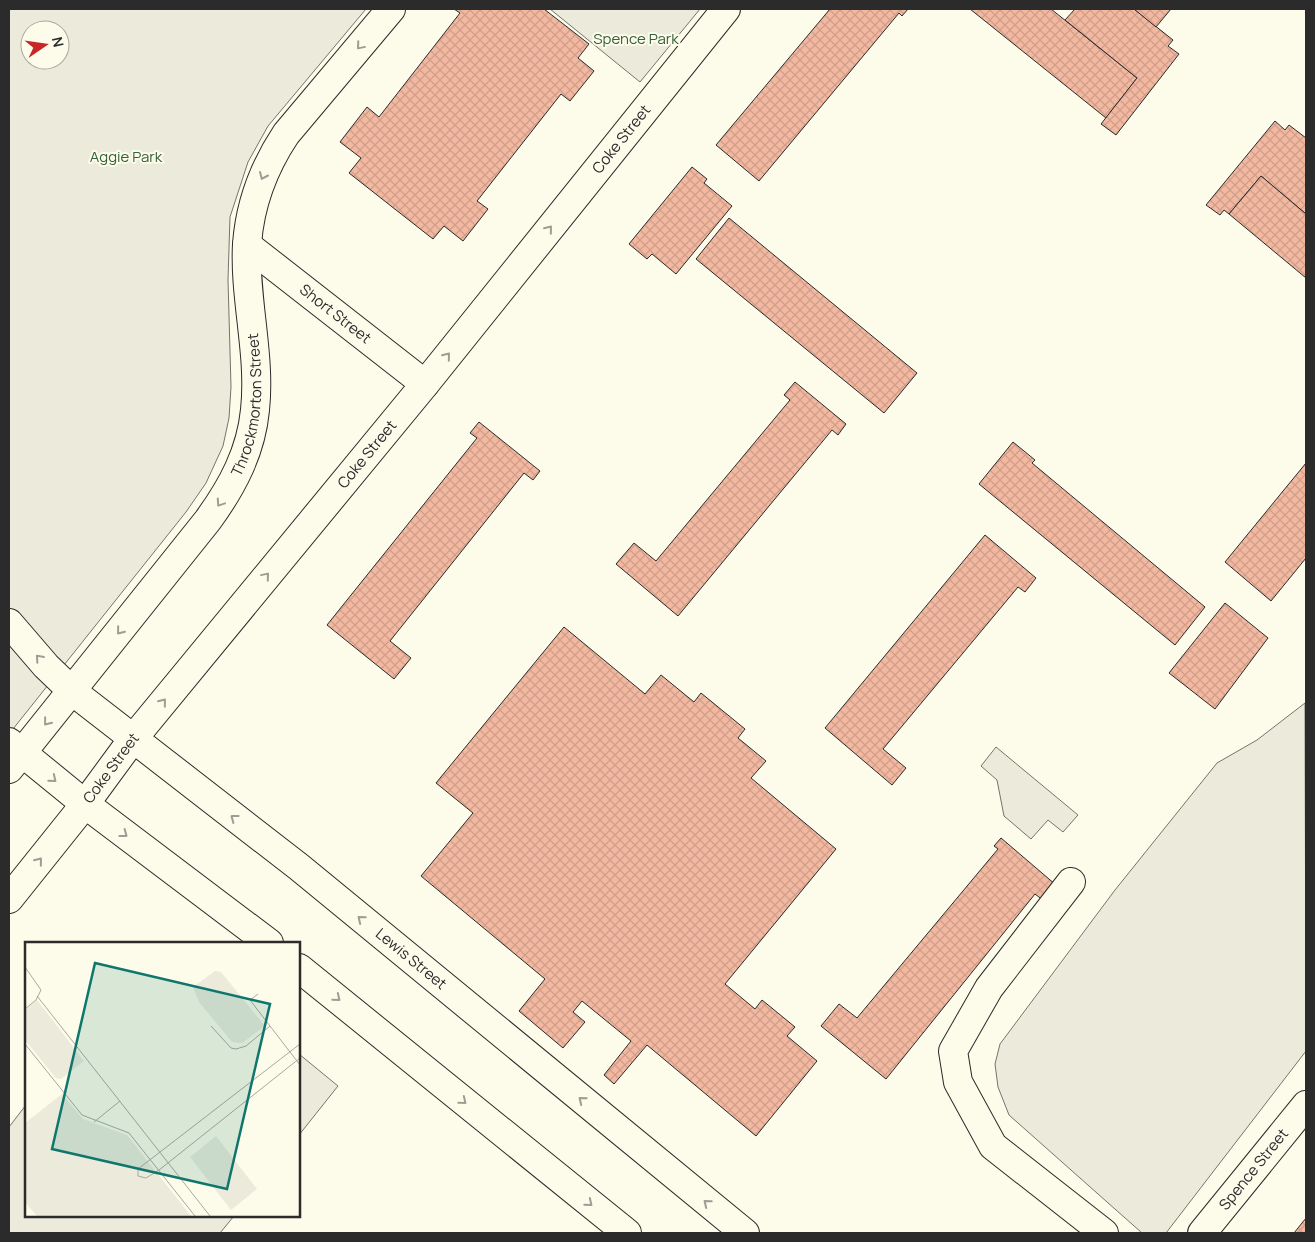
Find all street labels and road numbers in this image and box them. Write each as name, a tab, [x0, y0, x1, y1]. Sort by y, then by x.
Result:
street label: Coke Street	[587, 100, 655, 178]
street label: Short Street	[295, 279, 376, 348]
street label: Throckmorton Street	[226, 332, 266, 480]
street label: Coke Street	[332, 415, 401, 493]
street label: Coke Street	[78, 728, 144, 808]
street label: Lewis Street	[371, 923, 451, 994]
street label: Spence Street	[1214, 1124, 1293, 1214]

